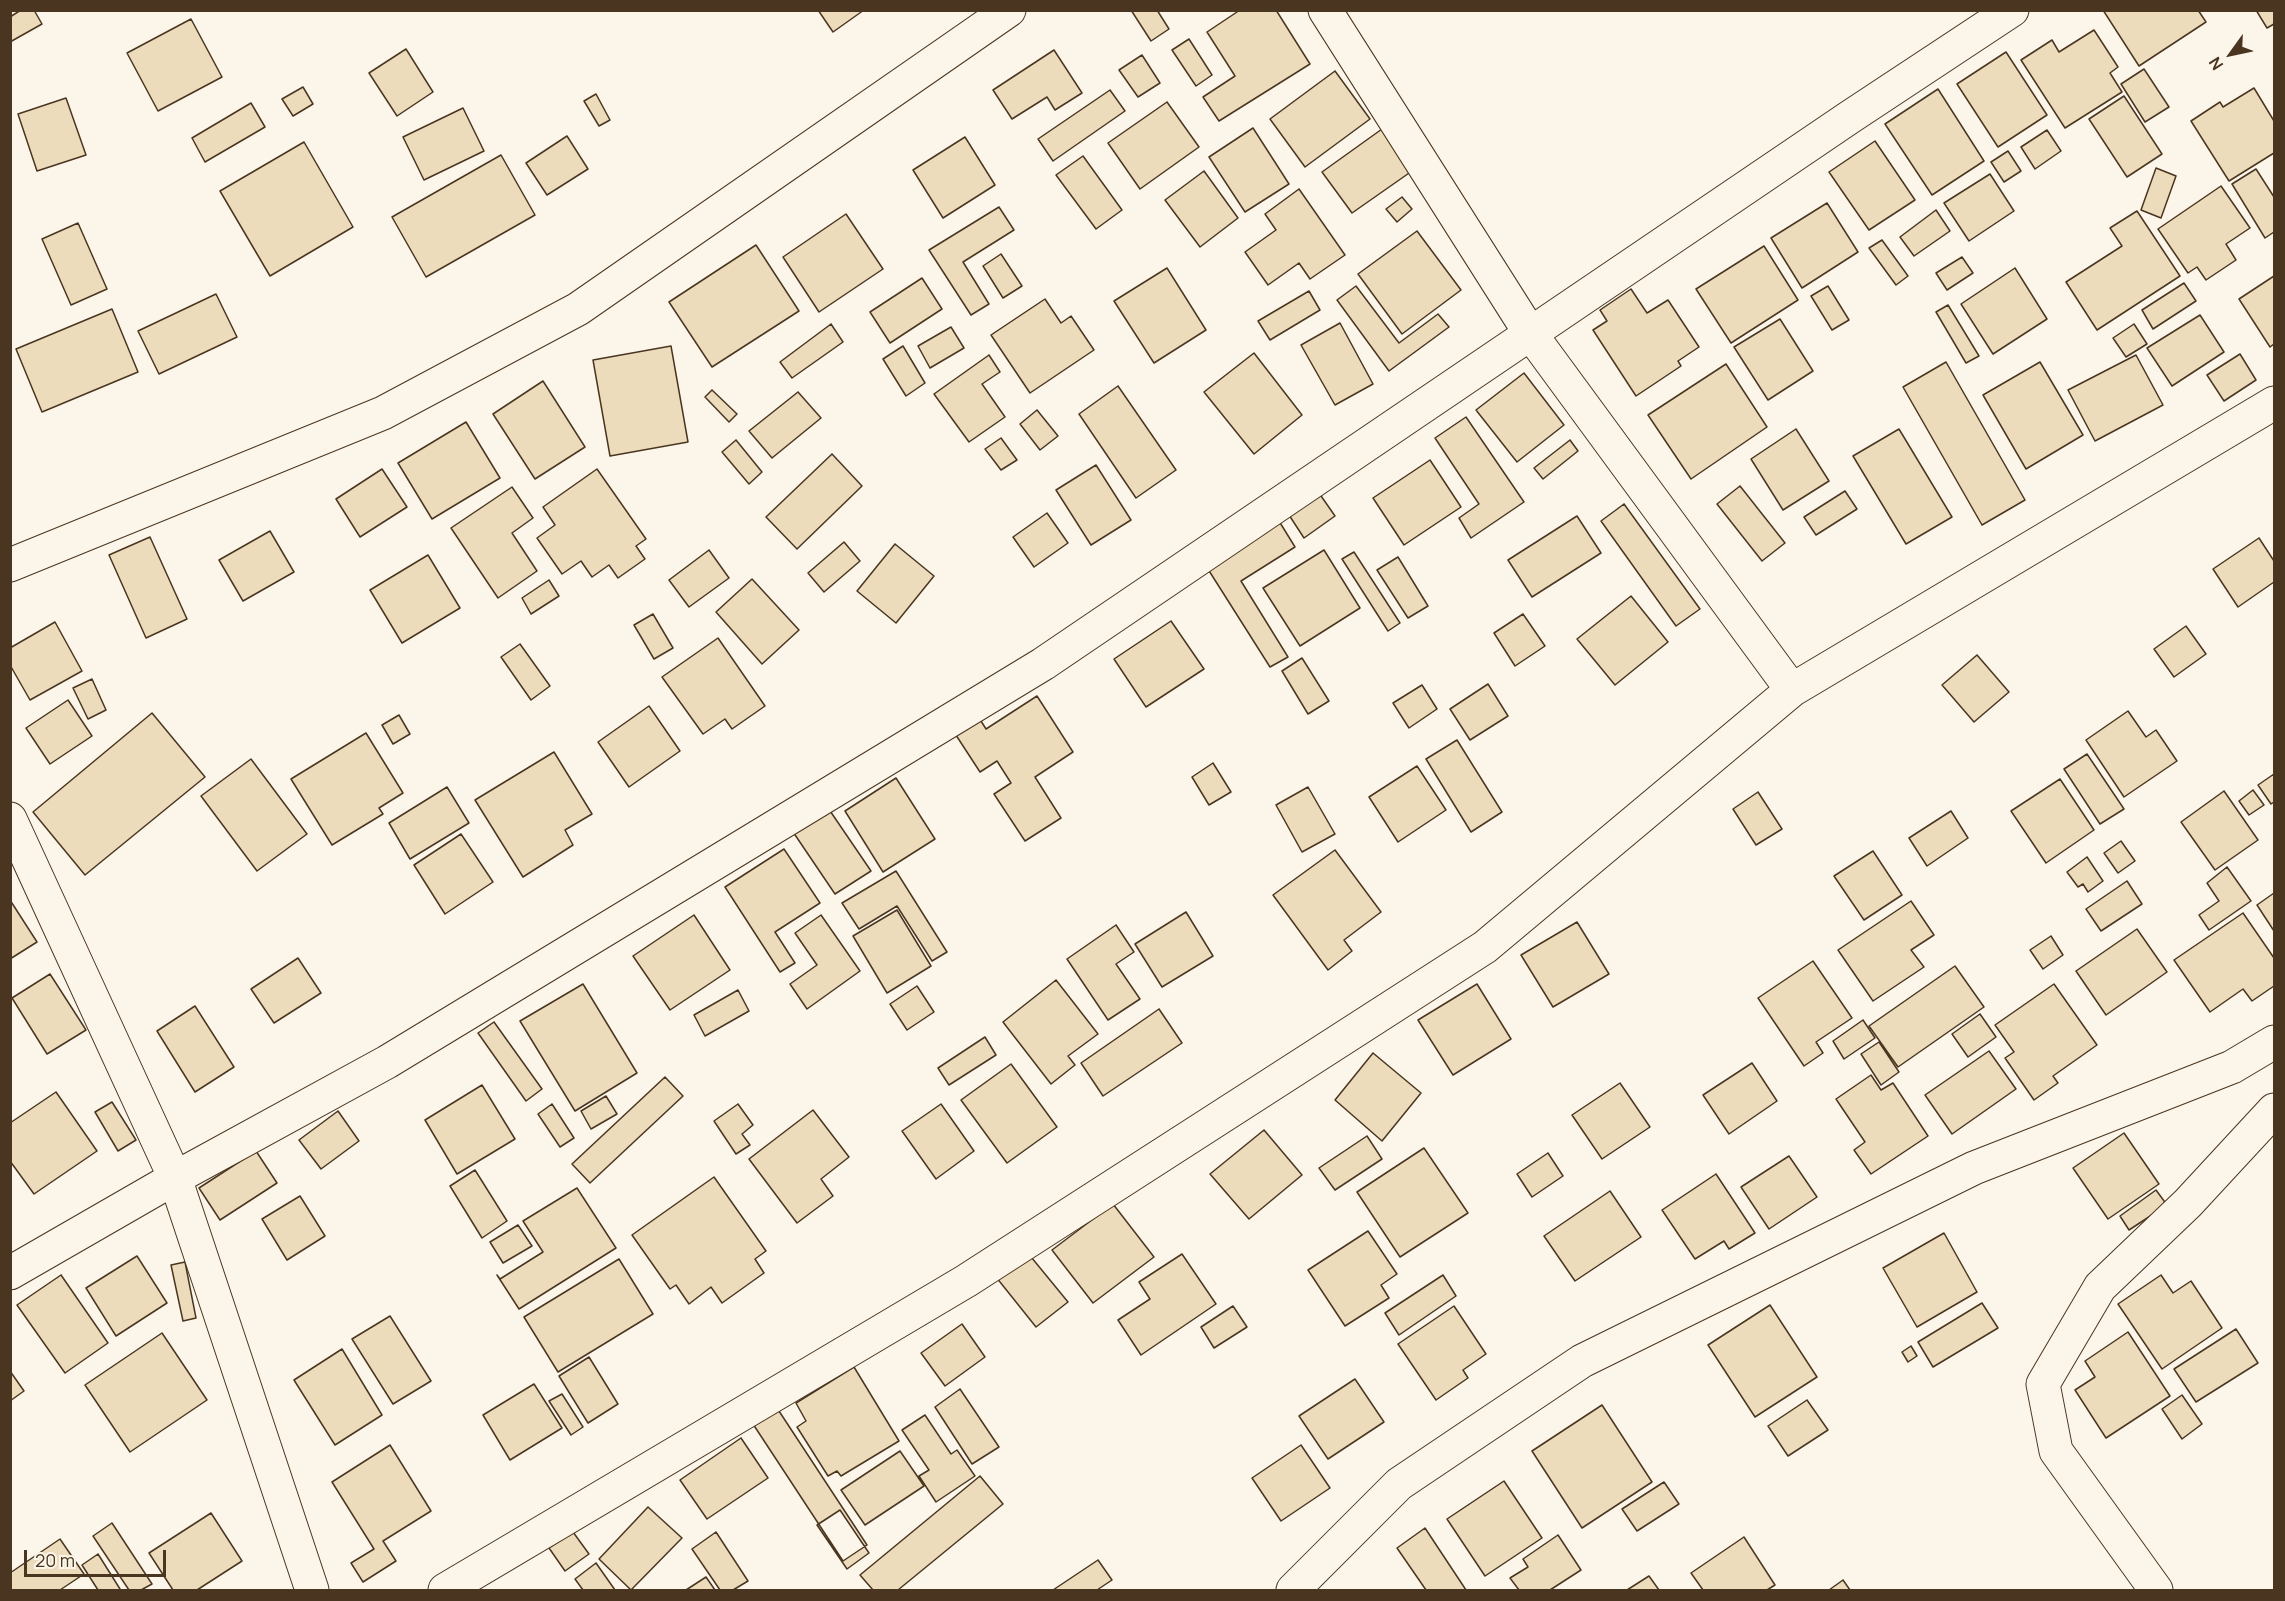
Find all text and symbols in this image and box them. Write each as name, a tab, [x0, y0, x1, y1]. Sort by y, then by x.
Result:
north arrow	[2201, 24, 2261, 84]
text: N	[2204, 53, 2228, 75]
scale bar	[27, 1538, 170, 1576]
text: 20 m	[35, 1548, 75, 1572]

